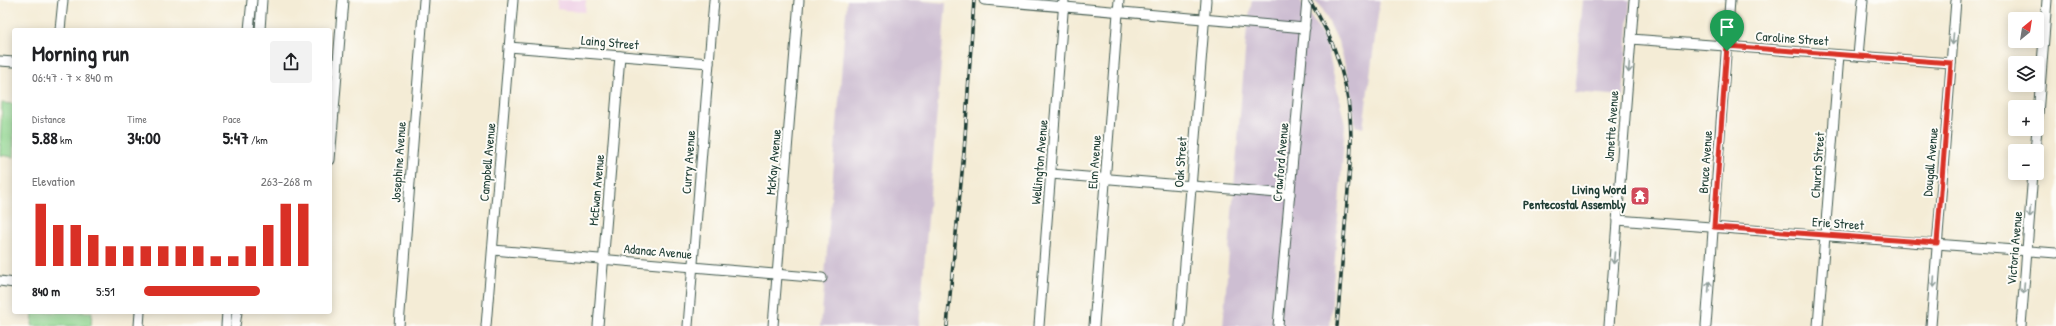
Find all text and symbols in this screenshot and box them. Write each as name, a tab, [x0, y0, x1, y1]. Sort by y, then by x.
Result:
pin	[1710, 10, 1744, 51]
north arrow	[2008, 12, 2044, 48]
map controls	[2008, 12, 2044, 180]
icon: arrive	[1716, 16, 1738, 38]
street label: Caroline Street	[1755, 26, 1830, 50]
street label: Laing Street	[580, 31, 640, 54]
one-way arrow	[1950, 32, 1957, 45]
text: Morning run	[32, 38, 129, 68]
button: share	[270, 41, 312, 83]
button: layers	[2008, 56, 2044, 92]
one-way arrow	[1625, 60, 1632, 73]
text: 06:47 · 7 × 840 m	[32, 68, 113, 86]
street label: Janette Avenue	[1600, 90, 1622, 162]
button: +	[2008, 100, 2044, 136]
text: Distance	[32, 112, 66, 126]
text: Time	[127, 112, 147, 126]
text: Pace	[223, 112, 241, 126]
street label: Wellington Avenue	[1026, 119, 1052, 205]
street label: Josephine Avenue	[386, 121, 410, 203]
street label: Campbell Avenue	[475, 122, 499, 202]
street label: Crawford Avenue	[1268, 122, 1292, 202]
text: 5.88	[32, 126, 58, 149]
text: 34:00	[127, 126, 161, 149]
text: 5:47	[223, 126, 249, 149]
street label: Dougall Avenue	[1918, 127, 1942, 197]
street label: McKay Avenue	[761, 128, 785, 196]
street label: Curry Avenue	[677, 130, 699, 194]
street label: Bruce Avenue	[1694, 130, 1716, 194]
street label: Church Street	[1806, 131, 1828, 199]
text: km	[58, 133, 72, 147]
text: /km	[249, 133, 268, 147]
street label: Elm Avenue	[1083, 134, 1105, 190]
street label: Oak Street	[1169, 135, 1191, 188]
button: −	[2008, 144, 2044, 180]
street label: McEwan Avenue	[584, 154, 608, 226]
text: Elevation	[32, 172, 75, 190]
text: 263–268 m	[261, 172, 312, 190]
place label: Living Word Pentecostal Assembly	[1523, 180, 1627, 214]
temple icon: Living Word Pentecostal Assembly	[1629, 185, 1651, 207]
one-way arrow	[2027, 205, 2034, 218]
street label: Victoria Avenue	[2002, 210, 2026, 286]
street label: Erie Street	[1811, 212, 1865, 234]
street label: Adanac Avenue	[623, 239, 693, 263]
one-way arrow	[1610, 252, 1618, 265]
one-way arrow	[1931, 275, 1938, 288]
one-way arrow	[1705, 281, 1712, 294]
one-way arrow	[2021, 281, 2028, 294]
text: 840 m	[32, 282, 60, 300]
text: 5:51	[96, 282, 115, 300]

